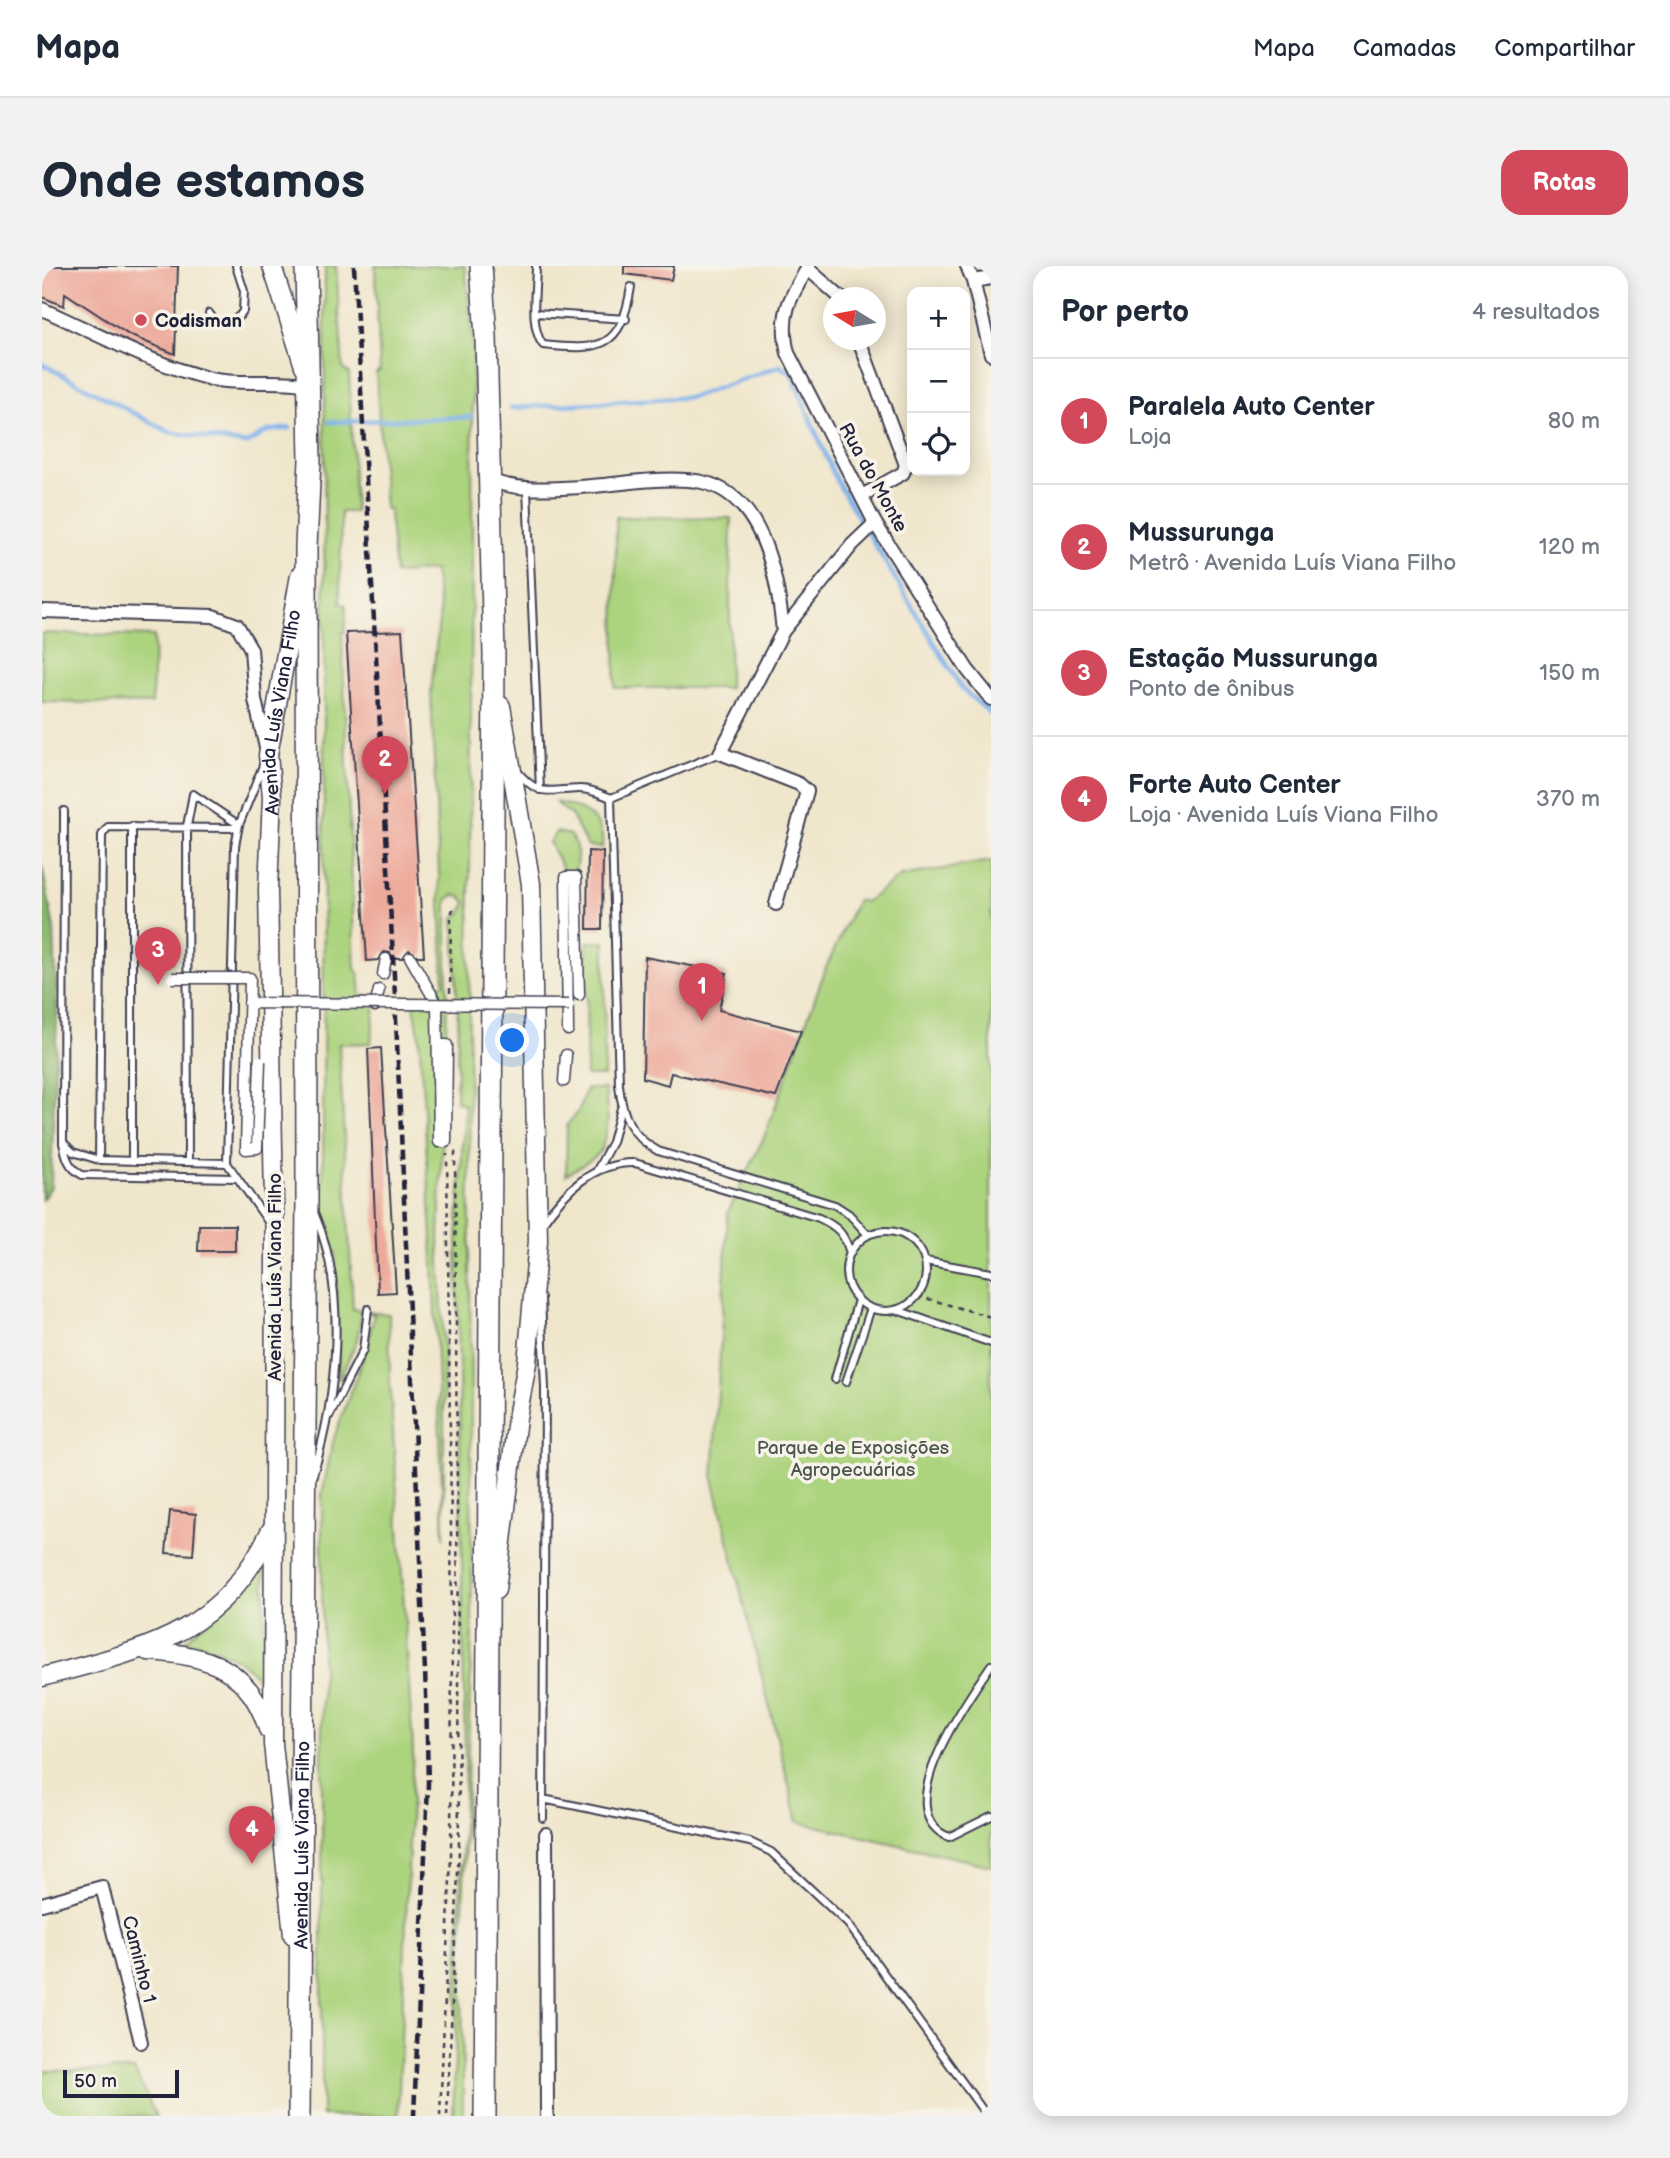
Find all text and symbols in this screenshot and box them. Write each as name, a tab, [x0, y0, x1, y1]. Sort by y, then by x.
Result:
text: Mapa	[35, 28, 120, 68]
text: Mapa	[1253, 34, 1315, 63]
text: Camadas	[1353, 34, 1456, 63]
text: Compartilhar	[1494, 34, 1635, 63]
button: Rotas	[1501, 150, 1628, 215]
text: Onde estamos	[42, 153, 365, 212]
north arrow	[823, 287, 886, 350]
map controls	[907, 287, 970, 476]
button: +	[907, 287, 970, 350]
text: Por perto	[1061, 294, 1189, 330]
text: 4 resultados	[1472, 298, 1600, 326]
place label: Codisman	[155, 310, 242, 333]
marker: Codisman	[133, 312, 149, 328]
button: −	[907, 350, 970, 413]
text: Paralela Auto Center	[1128, 392, 1375, 423]
text: 1	[1079, 407, 1089, 435]
text: 80 m	[1548, 407, 1600, 435]
button: locate	[907, 413, 970, 476]
street label: Rua do Monte	[833, 419, 912, 536]
text: Loja	[1128, 423, 1172, 451]
text: Mussurunga	[1128, 518, 1274, 549]
text: 2	[1077, 533, 1091, 561]
text: 120 m	[1539, 533, 1600, 561]
text: Metrô · Avenida Luís Viana Filho	[1128, 549, 1456, 577]
street label: Avenida Luís Viana Filho	[258, 608, 307, 816]
text: Estação Mussurunga	[1128, 644, 1378, 675]
text: 3	[1077, 659, 1091, 687]
text: 150 m	[1539, 659, 1600, 687]
text: Ponto de ônibus	[1128, 675, 1295, 703]
pin: 2	[362, 736, 408, 794]
text: Forte Auto Center	[1128, 770, 1341, 801]
text: 4	[1077, 785, 1091, 813]
text: 370 m	[1536, 785, 1600, 813]
text: Loja · Avenida Luís Viana Filho	[1128, 801, 1438, 829]
pin: 3	[135, 927, 181, 985]
pin: 1	[679, 963, 725, 1021]
your location	[495, 1023, 529, 1057]
street label: Avenida Luís Viana Filho	[264, 1173, 287, 1381]
park label: Parque de Exposições Agropecuárias	[757, 1437, 949, 1482]
street label: Avenida Luís Viana Filho	[290, 1741, 315, 1949]
pin: 4	[229, 1806, 275, 1864]
street label: Caminho 1	[117, 1913, 160, 2005]
scale bar	[63, 2067, 178, 2099]
text: 50 m	[74, 2070, 117, 2093]

